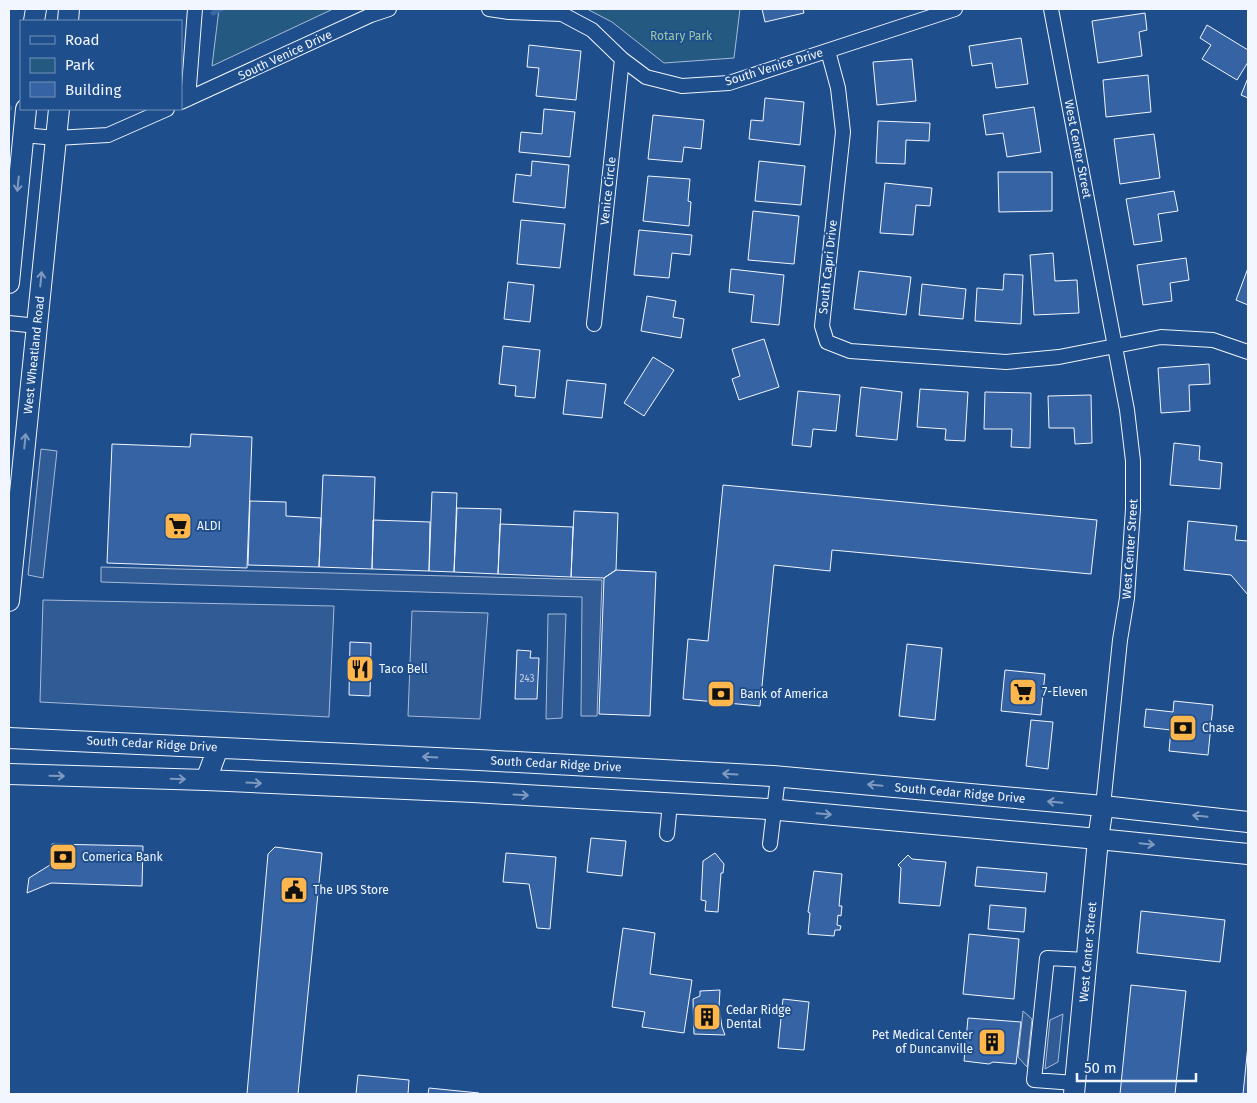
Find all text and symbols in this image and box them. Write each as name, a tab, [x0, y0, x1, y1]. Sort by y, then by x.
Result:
legend	[20, 20, 182, 110]
street label: South Venice Drive	[236, 27, 334, 83]
park label: Rotary Park	[650, 29, 713, 43]
text: Road	[65, 31, 100, 49]
street label: South Venice Drive	[723, 45, 825, 89]
text: Park	[65, 56, 95, 74]
text: Building	[65, 81, 121, 99]
street label: West Center Street	[1062, 98, 1095, 200]
street label: Venice Circle	[597, 156, 619, 226]
one-way arrow	[14, 176, 23, 192]
street label: South Capri Drive	[816, 219, 840, 315]
one-way arrow	[36, 272, 46, 288]
street label: West Wheatland Road	[21, 295, 47, 415]
one-way arrow	[20, 433, 30, 449]
street label: West Center Street	[1120, 498, 1141, 600]
supermarket icon: ALDI	[163, 511, 193, 541]
place label: ALDI	[197, 519, 221, 533]
restaurant icon: Taco Bell	[345, 654, 375, 684]
place label: Taco Bell	[379, 662, 428, 676]
house number: 243	[520, 673, 534, 685]
supermarket icon: 7-Eleven	[1008, 677, 1038, 707]
bank icon: Bank of America	[706, 679, 736, 709]
place label: 7-Eleven	[1042, 685, 1088, 699]
place label: Bank of America	[740, 687, 828, 701]
bank icon: Chase	[1168, 713, 1198, 743]
place label: Chase	[1202, 721, 1234, 735]
street label: South Cedar Ridge Drive	[86, 734, 218, 754]
one-way arrow	[423, 753, 439, 762]
street label: South Cedar Ridge Drive	[490, 754, 622, 774]
one-way arrow	[722, 769, 738, 778]
one-way arrow	[49, 771, 65, 781]
one-way arrow	[170, 775, 186, 784]
one-way arrow	[246, 779, 262, 788]
street label: South Cedar Ridge Drive	[894, 780, 1026, 806]
one-way arrow	[868, 781, 884, 790]
one-way arrow	[513, 791, 529, 800]
one-way arrow	[1047, 797, 1063, 806]
one-way arrow	[815, 809, 831, 819]
one-way arrow	[1192, 811, 1208, 821]
one-way arrow	[1139, 839, 1155, 849]
bank icon: Comerica Bank	[48, 842, 78, 872]
place label: Comerica Bank	[82, 850, 164, 864]
public building icon: The UPS Store	[279, 875, 309, 905]
place label: The UPS Store	[313, 883, 389, 897]
street label: West Center Street	[1077, 901, 1099, 1003]
building icon: Cedar Ridge Dental	[692, 1002, 722, 1032]
place label: Cedar Ridge Dental	[726, 1003, 791, 1031]
building icon: Pet Medical Center of Duncanville	[977, 1027, 1007, 1057]
place label: Pet Medical Center of Duncanville	[872, 1028, 973, 1056]
scale bar	[1077, 1050, 1196, 1082]
text: 50 m	[1084, 1059, 1117, 1077]

